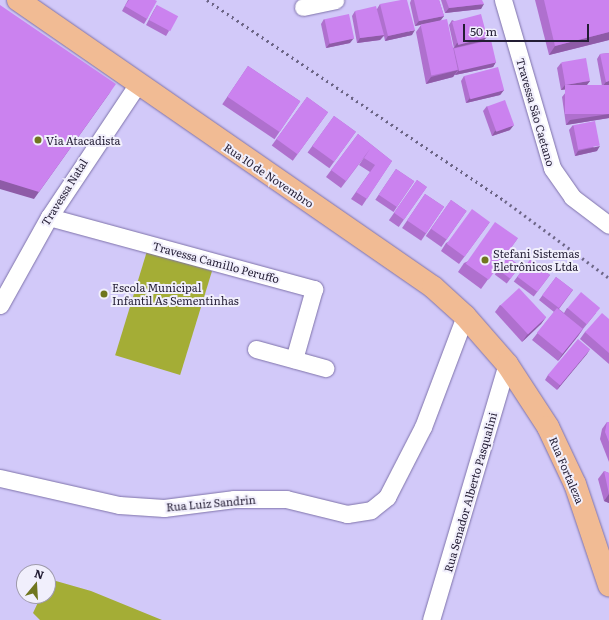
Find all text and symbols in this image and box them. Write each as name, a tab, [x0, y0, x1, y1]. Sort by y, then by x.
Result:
scale bar	[465, 16, 591, 42]
text: 50 m	[470, 22, 497, 40]
street label: Travessa São Caetano	[514, 56, 558, 168]
place label: Via Atacadista	[46, 133, 120, 147]
marker: Via Atacadista	[33, 135, 43, 145]
street label: Rua 10 de Novembro	[222, 140, 316, 210]
street label: Travessa Natal	[38, 156, 90, 228]
street label: Travessa Camillo Peruffo	[151, 239, 281, 285]
place label: Stefani Sistemas Eletrônicos Ltda	[493, 247, 579, 273]
marker: Stefani Sistemas Eletrônicos Ltda	[480, 255, 490, 265]
place label: Escola Municipal Infantil As Sementinhas	[112, 281, 239, 307]
marker: Escola Municipal Infantil As Sementinhas	[99, 289, 109, 299]
street label: Rua Senador Alberto Pasqualini	[441, 411, 499, 573]
street label: Rua Fortaleza	[547, 435, 587, 505]
street label: Rua Luiz Sandrin	[166, 493, 256, 513]
north arrow	[16, 564, 56, 604]
text: N	[33, 565, 46, 583]

